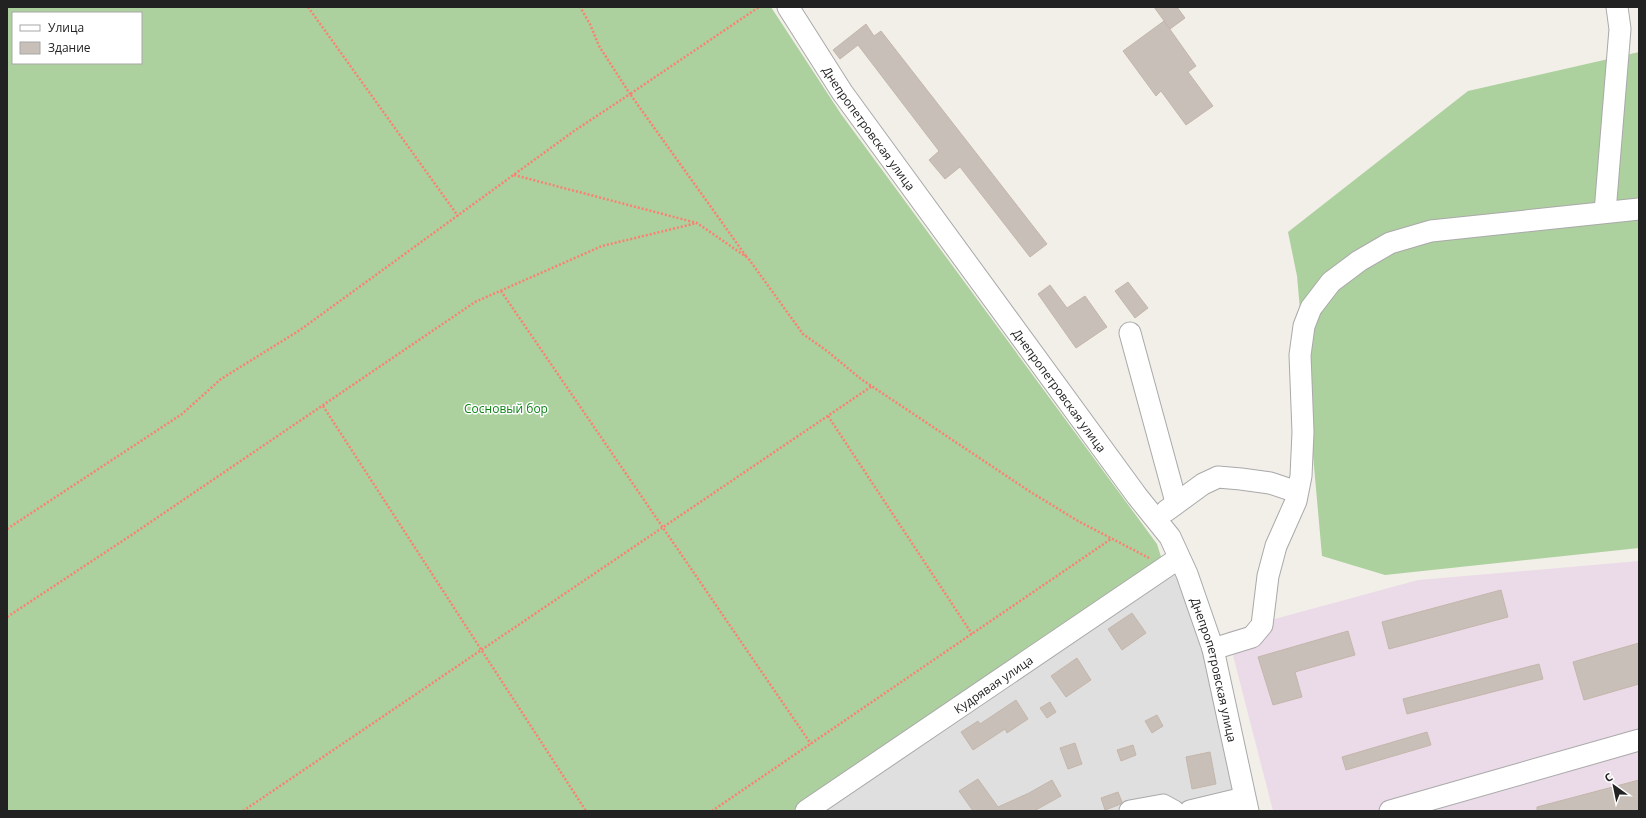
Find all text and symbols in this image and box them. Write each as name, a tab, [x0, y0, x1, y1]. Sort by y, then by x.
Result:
legend	[12, 12, 142, 64]
text: Улица	[48, 19, 84, 36]
text: Здание	[48, 39, 91, 56]
street label: Днепропетровская улица	[819, 63, 920, 194]
street label: Днепропетровская улица	[1009, 325, 1111, 455]
park label: Сосновый бор	[464, 400, 548, 417]
street label: Днепропетровская улица	[1187, 595, 1241, 743]
street label: Кудрявая улица	[950, 651, 1036, 717]
north arrow	[1594, 766, 1634, 806]
text: С	[1601, 769, 1615, 785]

